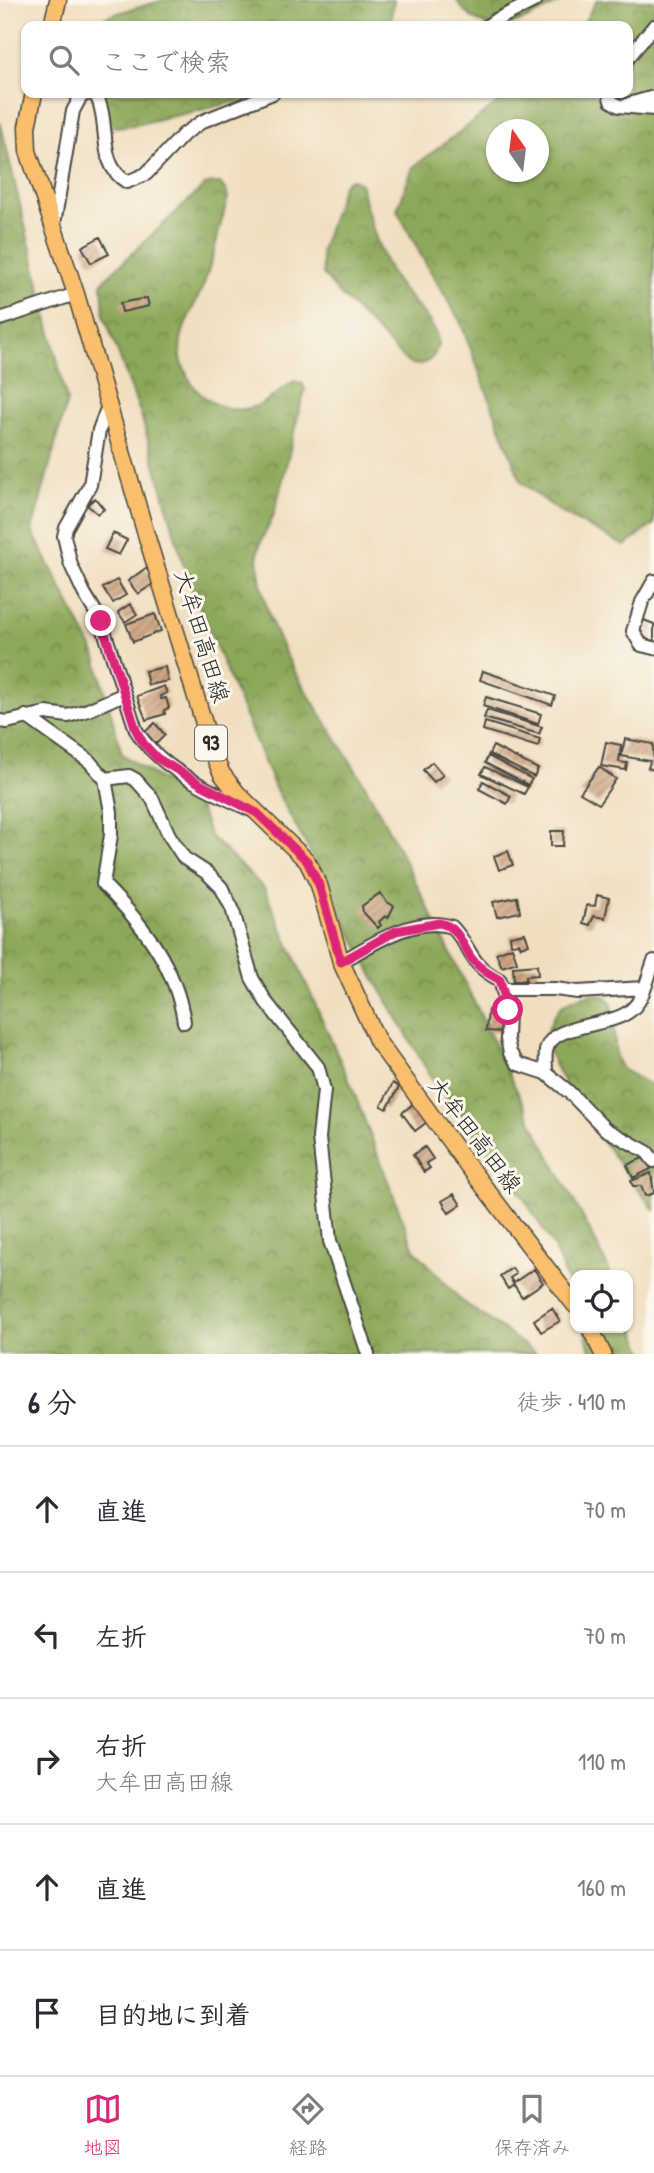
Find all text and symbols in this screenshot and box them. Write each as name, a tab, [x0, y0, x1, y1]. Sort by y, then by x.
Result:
search box	[21, 21, 633, 98]
icon: search	[45, 41, 83, 79]
text: ここで検索	[101, 44, 231, 79]
north arrow	[486, 119, 549, 182]
street label: 大牟田高田線	[167, 565, 237, 706]
route end	[85, 605, 116, 636]
road number: 93	[195, 726, 227, 760]
route start	[492, 994, 523, 1025]
street label: 大牟田高田線	[421, 1070, 529, 1199]
map controls	[570, 1270, 633, 1333]
button: locate	[570, 1270, 633, 1333]
text: 6 分	[28, 1382, 77, 1422]
text: 徒歩 · 410 m	[517, 1386, 626, 1417]
icon: ahead	[28, 1490, 66, 1528]
text: 直進	[95, 1493, 147, 1528]
text: 70 m	[583, 1494, 626, 1525]
icon: left	[28, 1616, 66, 1654]
text: 左折	[95, 1619, 147, 1654]
text: 70 m	[583, 1620, 626, 1651]
text: 右折	[95, 1728, 147, 1763]
icon: right	[28, 1742, 66, 1780]
text: 110 m	[578, 1746, 626, 1777]
text: 大牟田高田線	[95, 1766, 233, 1797]
icon: ahead	[28, 1868, 66, 1906]
text: 直進	[95, 1871, 147, 1906]
text: 160 m	[577, 1872, 626, 1903]
icon: arrive	[28, 1994, 66, 2032]
text: 目的地に到着	[95, 1997, 251, 2032]
tab: 地図	[84, 2090, 122, 2160]
tab: 経路	[289, 2090, 327, 2160]
tab: 保存済み	[494, 2090, 570, 2160]

